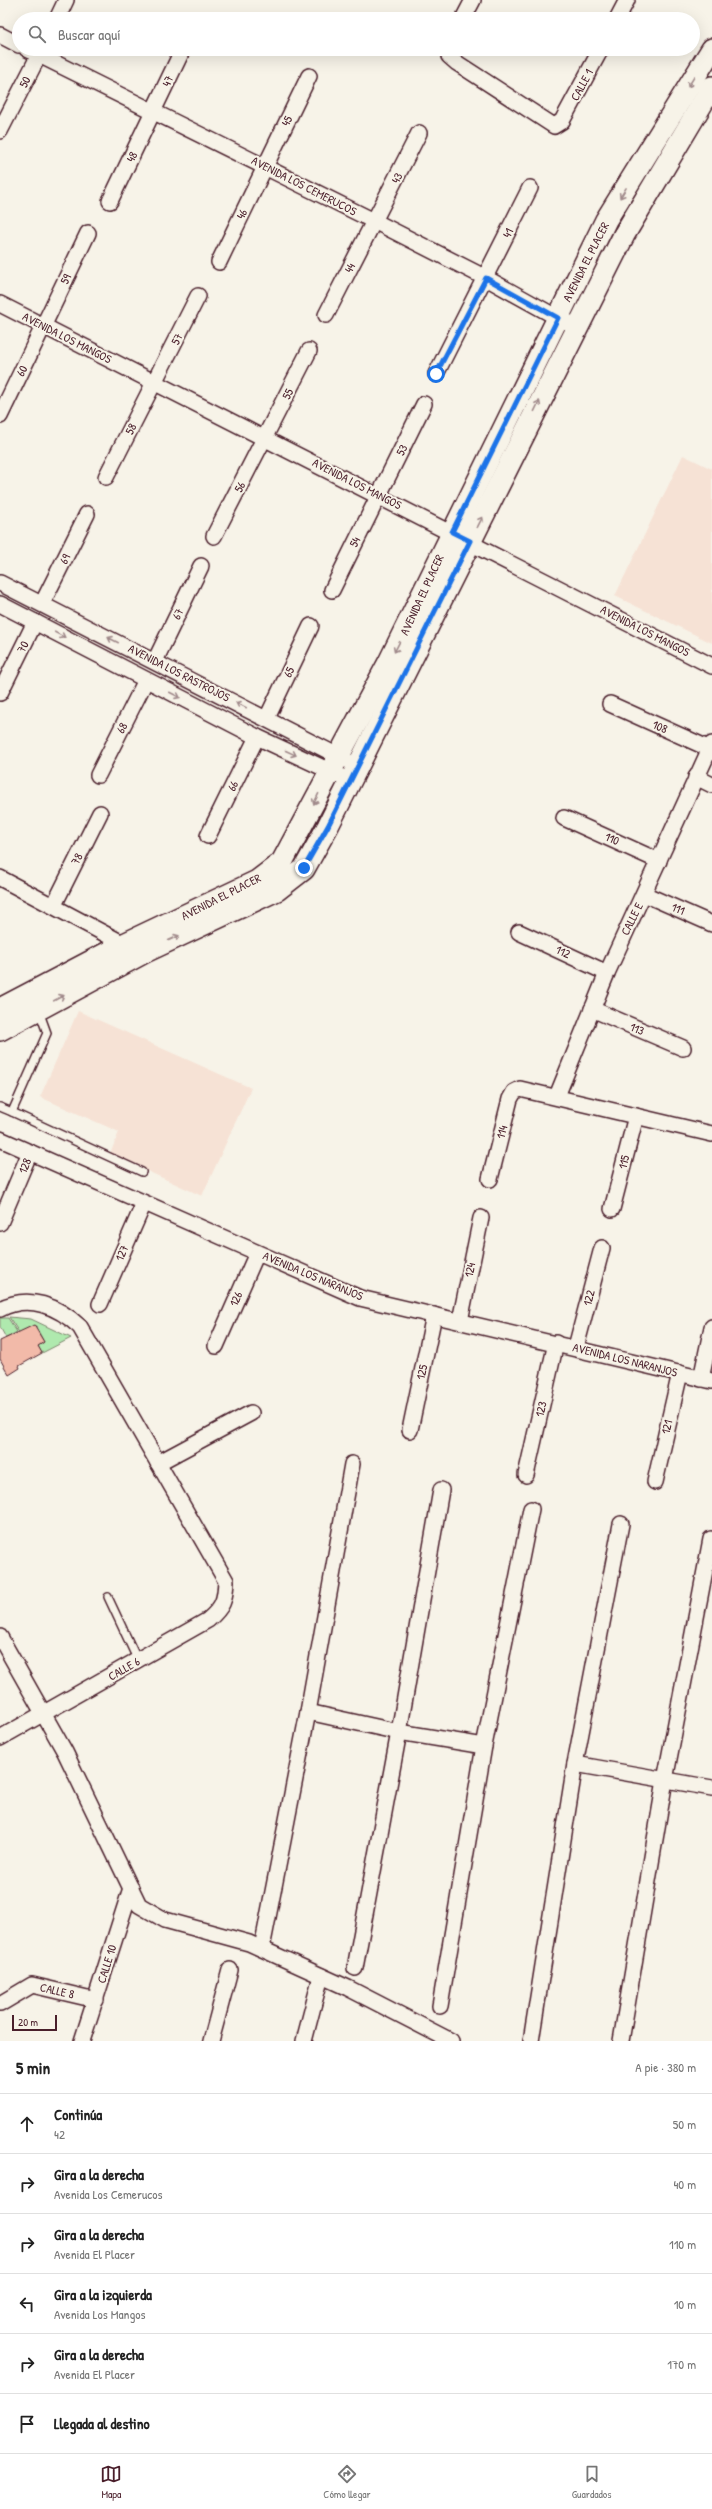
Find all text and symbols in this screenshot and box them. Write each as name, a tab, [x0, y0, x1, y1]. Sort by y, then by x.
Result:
search box	[12, 12, 700, 56]
icon: search	[26, 23, 48, 45]
text: Buscar aquí	[58, 24, 121, 45]
street label: CALLE 1	[566, 66, 597, 104]
street label: 50	[15, 73, 35, 90]
street label: 47	[158, 73, 177, 89]
one-way arrow	[687, 76, 695, 88]
street label: 45	[277, 113, 296, 129]
street label: 48	[122, 149, 141, 165]
street label: AVENIDA LOS CEMERUCOS	[249, 152, 360, 220]
street label: 43	[387, 170, 406, 186]
one-way arrow	[619, 187, 627, 198]
street label: 46	[232, 206, 251, 222]
street label: AVENIDA EL PLACER	[558, 218, 613, 305]
street label: 41	[498, 225, 517, 240]
street label: 44	[340, 259, 359, 276]
street label: 59	[56, 270, 76, 287]
street label: AVENIDA LOS MANGOS	[20, 308, 115, 368]
street label: 57	[166, 330, 187, 347]
street label: 60	[12, 362, 31, 379]
route start	[427, 365, 445, 383]
street label: 55	[278, 385, 297, 402]
one-way arrow	[534, 400, 541, 412]
street label: 58	[121, 420, 140, 437]
street label: 53	[392, 441, 411, 458]
street label: AVENIDA LOS MANGOS	[310, 454, 405, 514]
street label: 56	[230, 478, 249, 495]
one-way arrow	[476, 517, 484, 529]
street label: 54	[345, 533, 365, 550]
street label: 69	[55, 550, 74, 567]
street label: AVENIDA EL PLACER	[395, 551, 448, 638]
street label: AVENIDA LOS MANGOS	[598, 601, 693, 661]
street label: 67	[168, 605, 188, 622]
one-way arrow	[53, 632, 65, 639]
one-way arrow	[107, 636, 119, 643]
street label: 70	[12, 638, 33, 656]
street label: AVENIDA LOS RASTROJOS	[125, 640, 233, 706]
one-way arrow	[393, 641, 400, 653]
street label: 65	[279, 664, 298, 680]
one-way arrow	[169, 692, 181, 699]
one-way arrow	[235, 701, 247, 708]
street label: 108	[650, 716, 670, 737]
street label: 68	[112, 719, 131, 736]
one-way arrow	[285, 750, 297, 757]
street label: 66	[223, 778, 242, 794]
one-way arrow	[312, 793, 319, 805]
street label: 110	[602, 828, 622, 849]
street label: 78	[66, 850, 87, 868]
route end	[295, 859, 313, 877]
street label: AVENIDA EL PLACER	[178, 869, 264, 924]
street label: 111	[669, 898, 688, 919]
street label: CALLE E	[616, 899, 647, 938]
one-way arrow	[168, 934, 180, 941]
street label: 112	[553, 941, 574, 962]
one-way arrow	[53, 994, 65, 1001]
street label: 113	[627, 1018, 647, 1039]
street label: 114	[492, 1123, 511, 1140]
street label: 115	[614, 1153, 633, 1171]
street label: 128	[14, 1156, 35, 1176]
street label: 127	[111, 1242, 132, 1263]
street label: AVENIDA LOS NARANJOS	[260, 1247, 366, 1305]
street label: 124	[460, 1261, 479, 1279]
street label: 126	[225, 1288, 246, 1309]
street label: 122	[578, 1288, 599, 1308]
street label: AVENIDA LOS NARANJOS	[571, 1338, 680, 1381]
street label: 125	[412, 1363, 431, 1381]
street label: 123	[531, 1399, 551, 1418]
street label: 121	[657, 1418, 676, 1436]
street label: CALLE 6	[105, 1653, 143, 1684]
street label: CALLE 10	[93, 1943, 120, 1985]
street label: CALLE 8	[38, 1978, 76, 2003]
scale bar	[12, 2013, 57, 2032]
text: 20 m	[18, 2015, 38, 2029]
text: 5 min	[16, 2056, 50, 2079]
text: A pie · 380 m	[635, 2058, 696, 2076]
text: Continúa	[54, 2104, 102, 2125]
icon: ahead	[16, 2113, 38, 2135]
text: 50 m	[673, 2115, 696, 2133]
text: 42	[54, 2125, 65, 2143]
text: Gira a la derecha	[54, 2164, 144, 2185]
icon: right	[16, 2173, 38, 2195]
text: 40 m	[673, 2175, 696, 2193]
text: Avenida Los Cemerucos	[54, 2185, 163, 2203]
text: Gira a la derecha	[54, 2224, 144, 2245]
icon: right	[16, 2233, 38, 2255]
text: 110 m	[669, 2235, 696, 2253]
text: Avenida El Placer	[54, 2245, 135, 2263]
text: Gira a la izquierda	[54, 2284, 152, 2305]
icon: left	[16, 2293, 38, 2315]
text: 10 m	[674, 2295, 696, 2313]
text: Avenida Los Mangos	[54, 2305, 145, 2323]
text: Gira a la derecha	[54, 2344, 144, 2365]
icon: right	[16, 2353, 38, 2375]
text: 170 m	[667, 2355, 696, 2373]
text: Avenida El Placer	[54, 2365, 135, 2383]
icon: arrive	[16, 2413, 38, 2435]
text: Llegada al destino	[54, 2413, 150, 2434]
tab: Mapa	[100, 2463, 122, 2501]
tab: Cómo llegar	[323, 2463, 371, 2501]
tab: Guardados	[572, 2463, 612, 2501]

